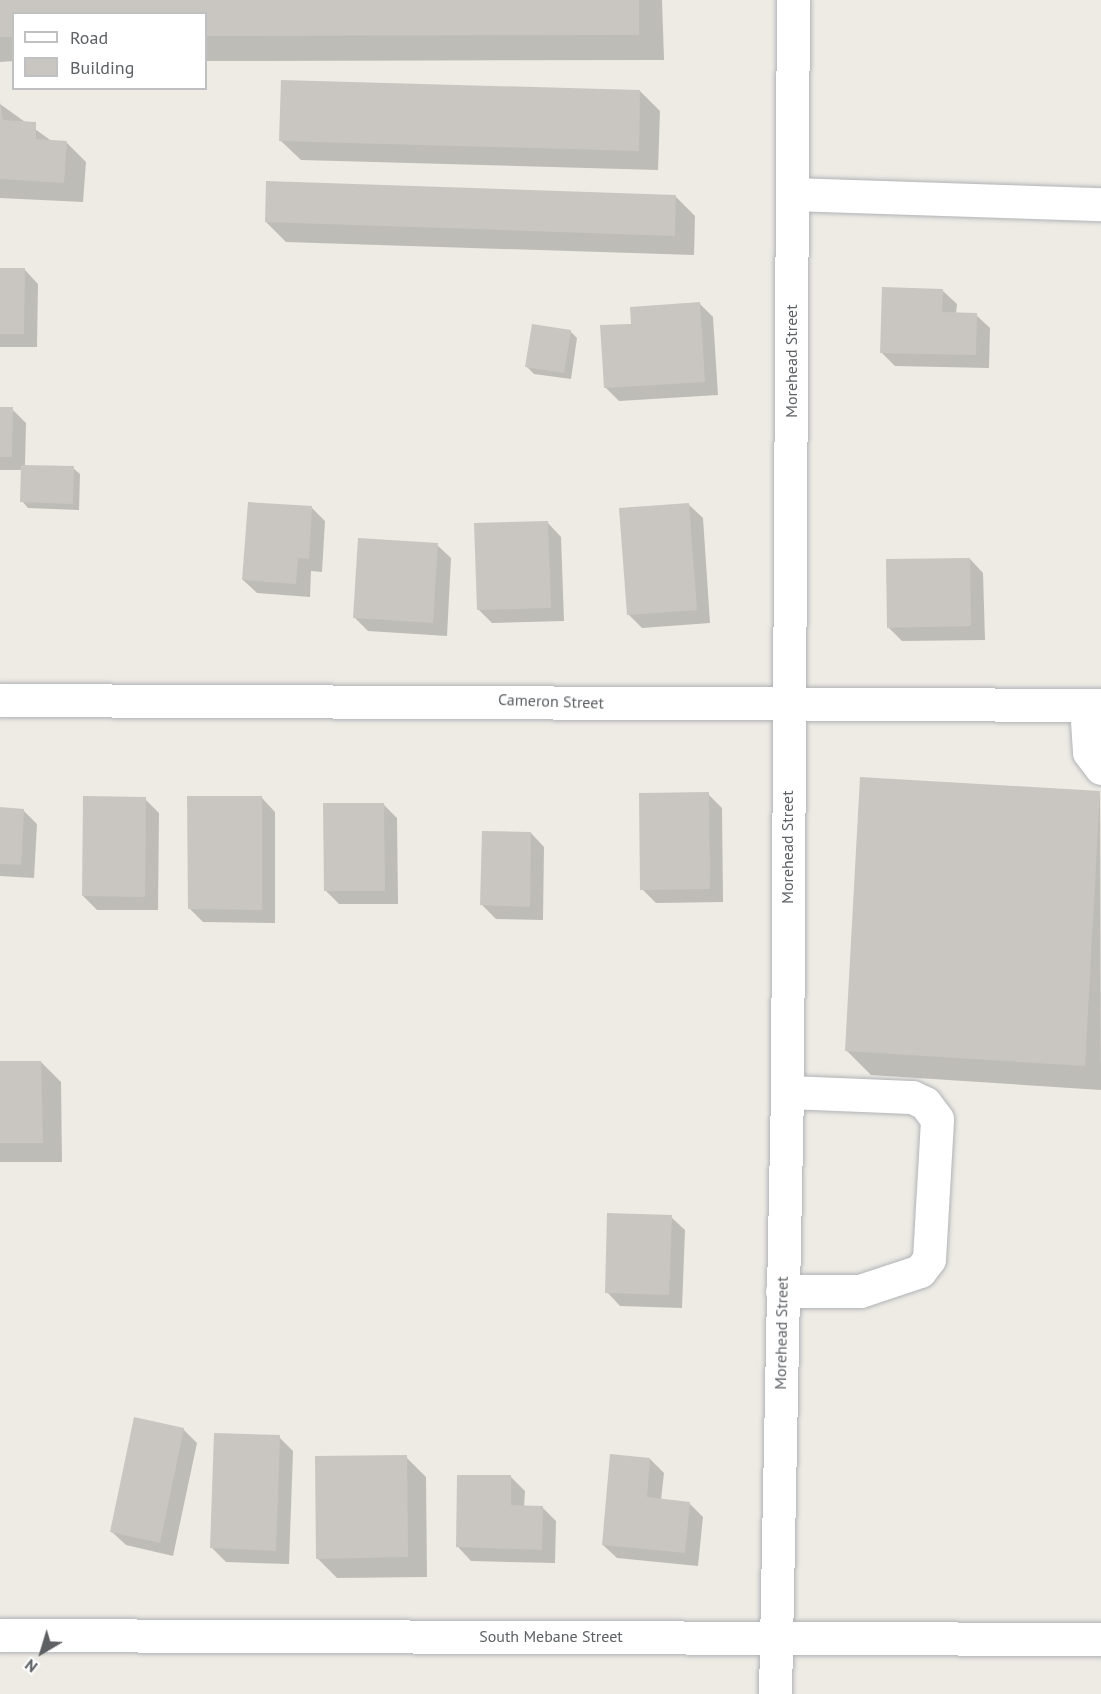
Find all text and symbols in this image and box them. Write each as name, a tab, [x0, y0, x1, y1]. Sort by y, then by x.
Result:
legend	[12, 12, 207, 90]
text: Road	[70, 26, 108, 49]
text: Building	[70, 56, 134, 79]
street label: Morehead Street	[781, 304, 801, 418]
street label: Cameron Street	[498, 690, 604, 712]
street label: Morehead Street	[777, 790, 797, 904]
street label: Morehead Street	[770, 1276, 792, 1390]
north arrow	[12, 1622, 72, 1682]
street label: South Mebane Street	[479, 1626, 623, 1646]
text: N	[21, 1655, 41, 1677]

